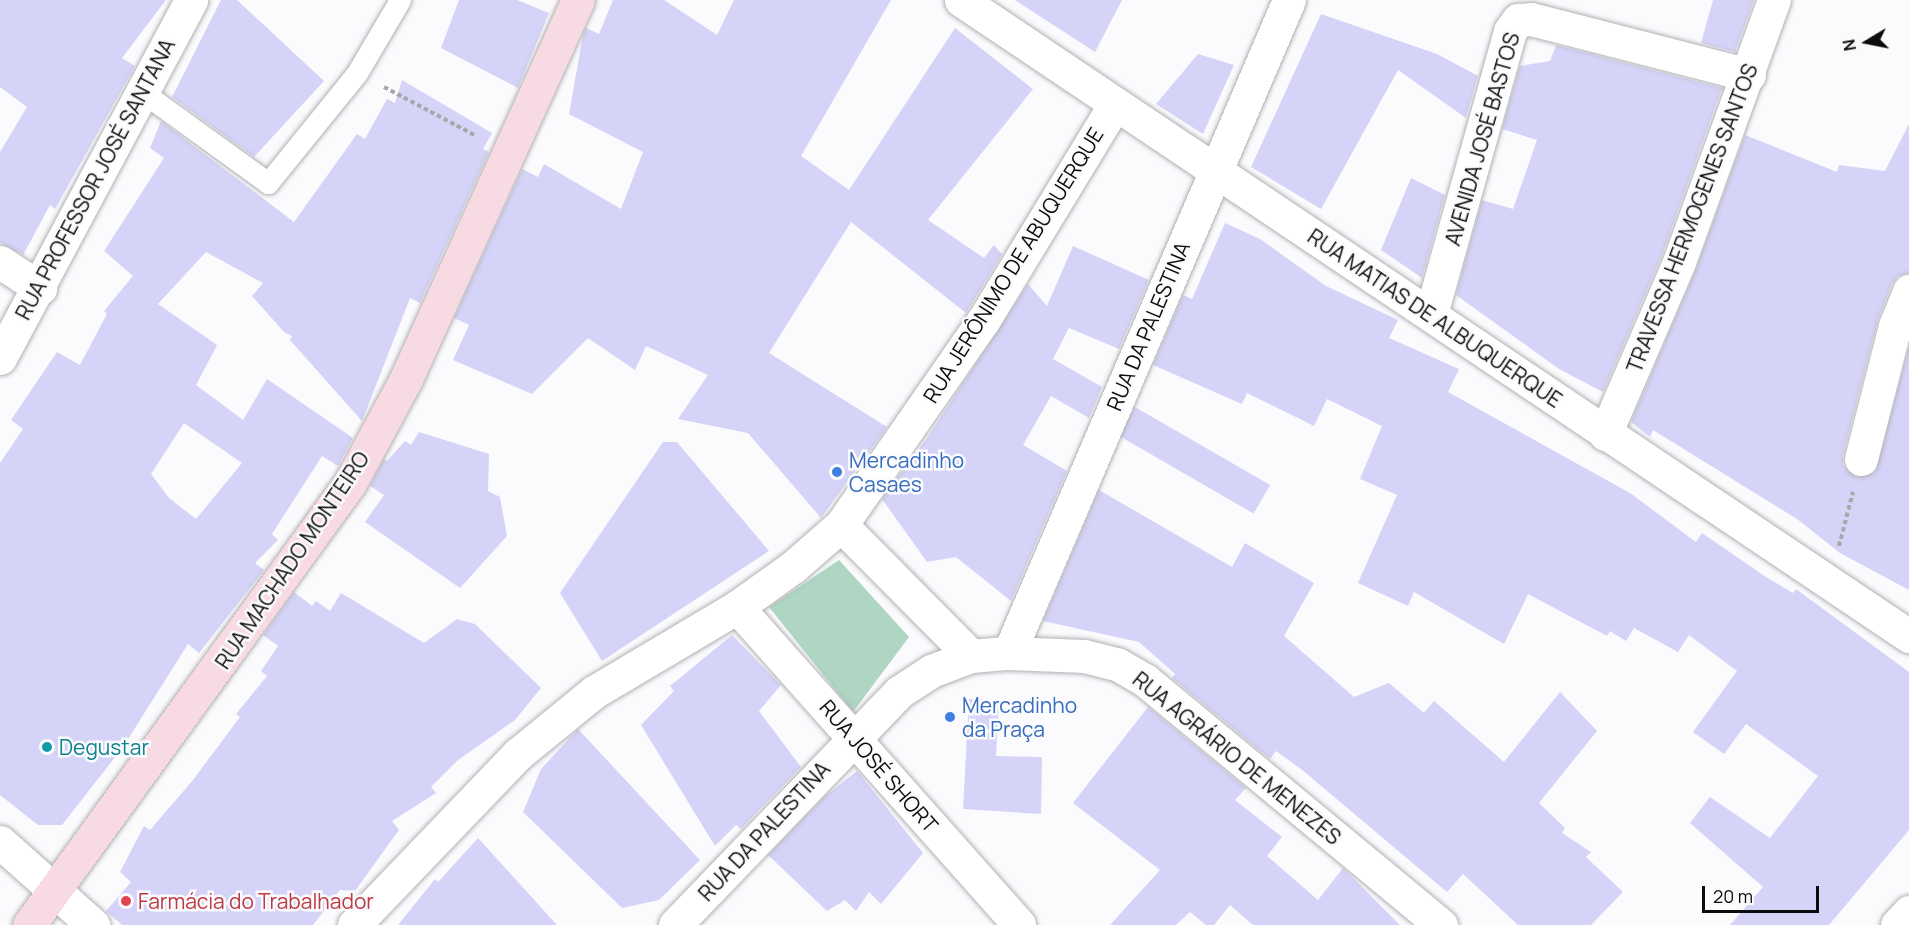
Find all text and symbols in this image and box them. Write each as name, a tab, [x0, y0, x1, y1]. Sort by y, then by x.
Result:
north arrow	[1837, 12, 1897, 72]
street label: AVENIDA JOSÉ BASTOS	[1440, 30, 1524, 248]
street label: RUA PROFESSOR JOSÉ SANTANA	[10, 34, 180, 324]
text: N	[1837, 38, 1861, 53]
street label: TRAVESSA HERMOGENES SANTOS	[1621, 60, 1763, 376]
street label: RUA JERÔNIMO DE ABUQUERQUE	[918, 123, 1108, 407]
street label: RUA MATIAS DE ALBUQUERQUE	[1303, 223, 1567, 413]
street label: RUA DA PALESTINA	[1101, 238, 1195, 414]
street label: RUA MACHADO MONTEIRO	[210, 447, 374, 673]
place label: Mercadinho Casaes	[849, 447, 964, 497]
marker: Mercadinho Casaes	[830, 465, 844, 479]
street label: RUA AGRÁRIO DE MENEZES	[1128, 666, 1346, 850]
place label: Mercadinho da Praça	[962, 692, 1077, 742]
street label: RUA JOSÉ SHORT	[815, 695, 943, 837]
marker: Mercadinho da Praça	[943, 710, 957, 724]
place label: Degustar	[59, 734, 149, 760]
marker: Degustar	[40, 740, 54, 754]
street label: RUA DA PALESTINA	[693, 756, 835, 906]
scale bar	[1705, 874, 1822, 912]
text: 20 m	[1713, 884, 1753, 908]
place label: Farmácia do Trabalhador	[138, 888, 374, 914]
marker: Farmácia do Trabalhador	[119, 894, 133, 908]

